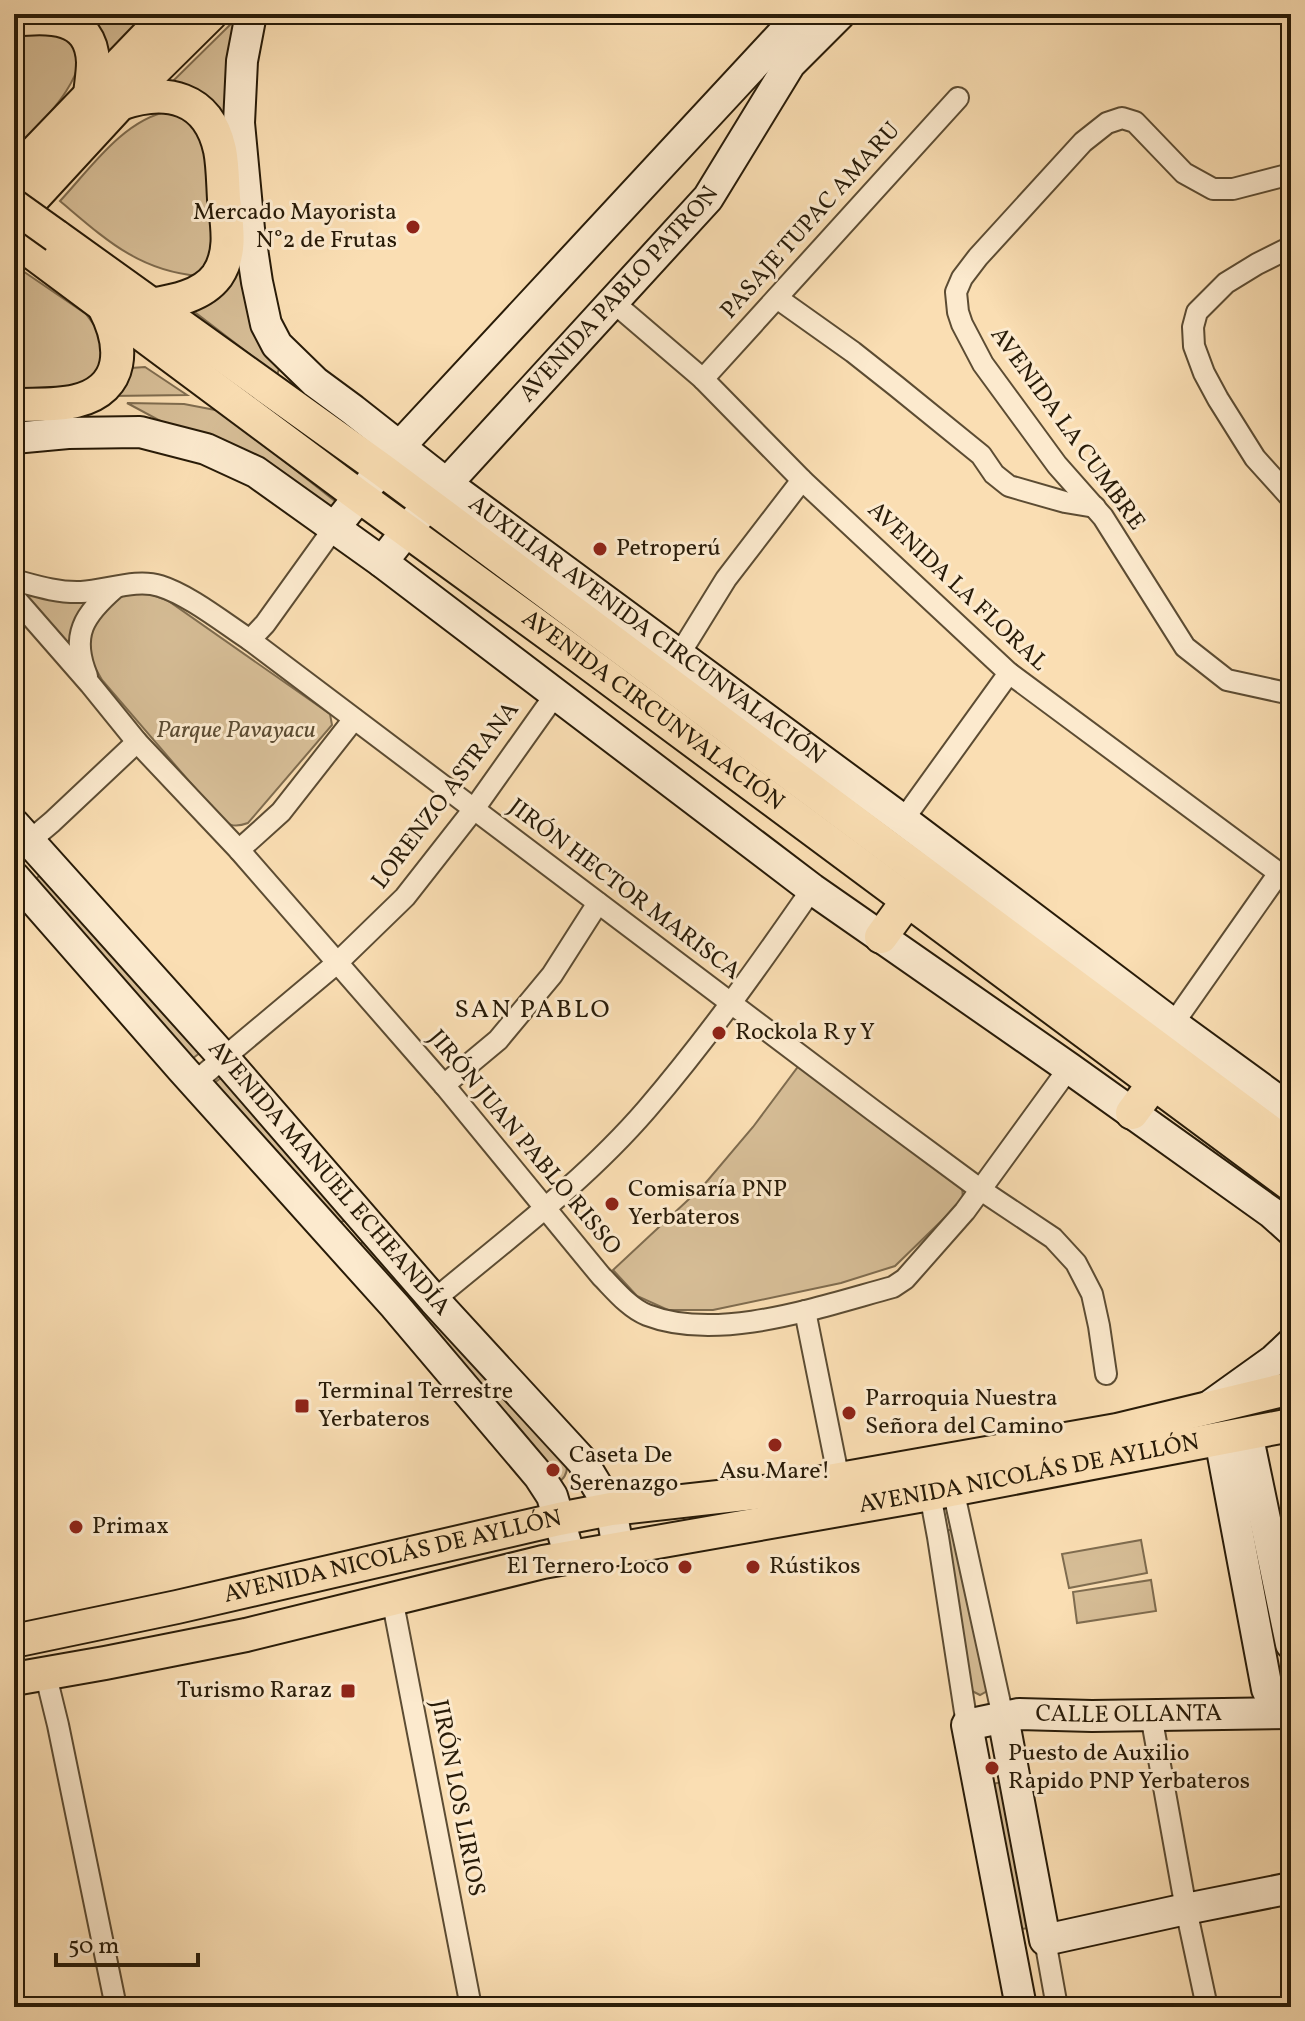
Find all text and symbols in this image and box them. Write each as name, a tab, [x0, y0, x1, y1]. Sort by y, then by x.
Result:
street label: PASAJE TUPAC AMARU	[713, 115, 909, 327]
street label: AVENIDA PABLO PATRON	[512, 180, 728, 410]
place label: Mercado Mayorista N°2 de Frutas	[193, 196, 397, 258]
marker: Mercado Mayorista N°2 de Frutas	[404, 218, 422, 236]
street label: AVENIDA LA CUMBRE	[981, 320, 1153, 538]
street label: AUXILIAR AVENIDA CIRCUNVALACIÓN	[461, 491, 831, 771]
street label: AVENIDA LA FLORAL	[859, 494, 1055, 680]
place label: Petroperú	[616, 532, 721, 566]
marker: Petroperú	[591, 540, 609, 558]
street label: AVENIDA CIRCUNVALACIÓN	[516, 606, 790, 816]
street label: LORENZO ASTRANA	[364, 695, 528, 897]
park label: Parque Pavayacu	[156, 714, 316, 748]
street label: JIRÓN HECTOR MARISCA	[501, 791, 747, 989]
district label: SAN PABLO	[454, 992, 612, 1028]
place label: Rockola R y Y	[735, 1016, 875, 1050]
street label: JIRÓN JUAN PABLO RISSO	[419, 1023, 629, 1263]
marker: Rockola R y Y	[710, 1024, 728, 1042]
street label: AVENIDA MANUEL ECHEANDÍA	[199, 1033, 458, 1324]
place label: Comisaría PNP Yerbateros	[628, 1173, 787, 1235]
marker: Comisaría PNP Yerbateros	[603, 1195, 621, 1213]
place label: Terminal Terrestre Yerbateros	[318, 1375, 513, 1437]
place label: Parroquia Nuestra Señora del Camino	[865, 1382, 1064, 1444]
marker: Terminal Terrestre Yerbateros	[293, 1397, 311, 1415]
marker: Parroquia Nuestra Señora del Camino	[840, 1404, 858, 1422]
street label: AVENIDA NICOLÁS DE AYLLÓN	[856, 1426, 1202, 1523]
marker: Asu Mare!	[766, 1436, 784, 1454]
place label: Caseta De Serenazgo	[569, 1439, 678, 1501]
place label: Asu Mare!	[719, 1455, 831, 1489]
marker: Caseta De Serenazgo	[544, 1461, 562, 1479]
street label: AVENIDA NICOLÁS DE AYLLÓN	[220, 1502, 565, 1613]
place label: Primax	[92, 1510, 169, 1544]
marker: Primax	[67, 1518, 85, 1536]
place label: El Ternero Loco	[506, 1550, 669, 1584]
place label: Rústikos	[769, 1550, 861, 1584]
marker: El Ternero Loco	[676, 1558, 694, 1576]
marker: Rústikos	[744, 1558, 762, 1576]
place label: Turismo Raraz	[177, 1674, 332, 1708]
marker: Turismo Raraz	[339, 1682, 357, 1700]
street label: JIRÓN LOS LIRIOS	[421, 1697, 493, 1899]
street label: CALLE OLLANTA	[1035, 1697, 1222, 1733]
place label: Puesto de Auxilio Rapido PNP Yerbateros	[1008, 1737, 1250, 1799]
marker: Puesto de Auxilio Rapido PNP Yerbateros	[983, 1759, 1001, 1777]
scale bar	[56, 1917, 198, 1967]
text: 50 m	[68, 1930, 120, 1964]

